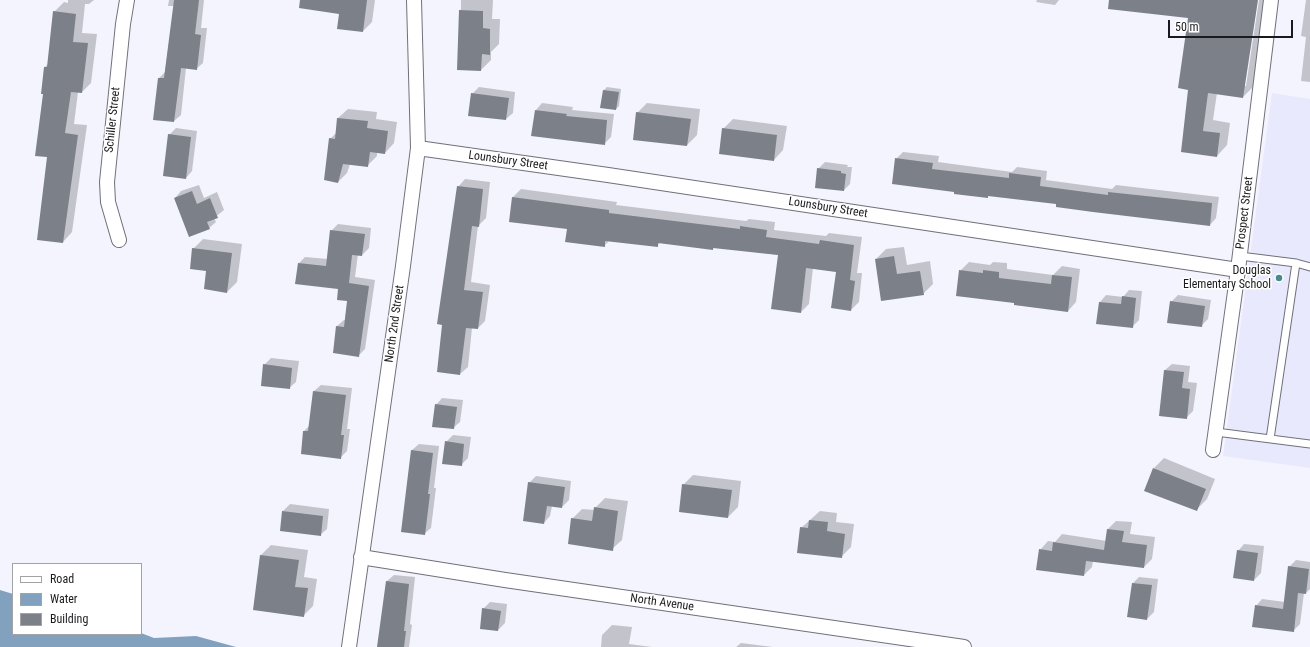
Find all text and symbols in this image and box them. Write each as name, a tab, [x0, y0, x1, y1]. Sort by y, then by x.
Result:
scale bar	[1170, 12, 1295, 38]
text: 50 m	[1175, 20, 1199, 34]
street label: Schiller Street	[102, 86, 124, 154]
street label: Lounsbury Street	[467, 148, 549, 174]
street label: Prospect Street	[1233, 176, 1257, 250]
street label: Lounsbury Street	[787, 195, 869, 221]
place label: Douglas Elementary School	[1183, 264, 1271, 292]
marker: Douglas Elementary School	[1274, 273, 1284, 283]
street label: North 2nd Street	[382, 284, 408, 364]
legend	[12, 563, 142, 635]
text: Road	[50, 572, 74, 586]
street label: North Avenue	[629, 591, 695, 615]
text: Water	[50, 592, 78, 606]
text: Building	[50, 612, 88, 626]

